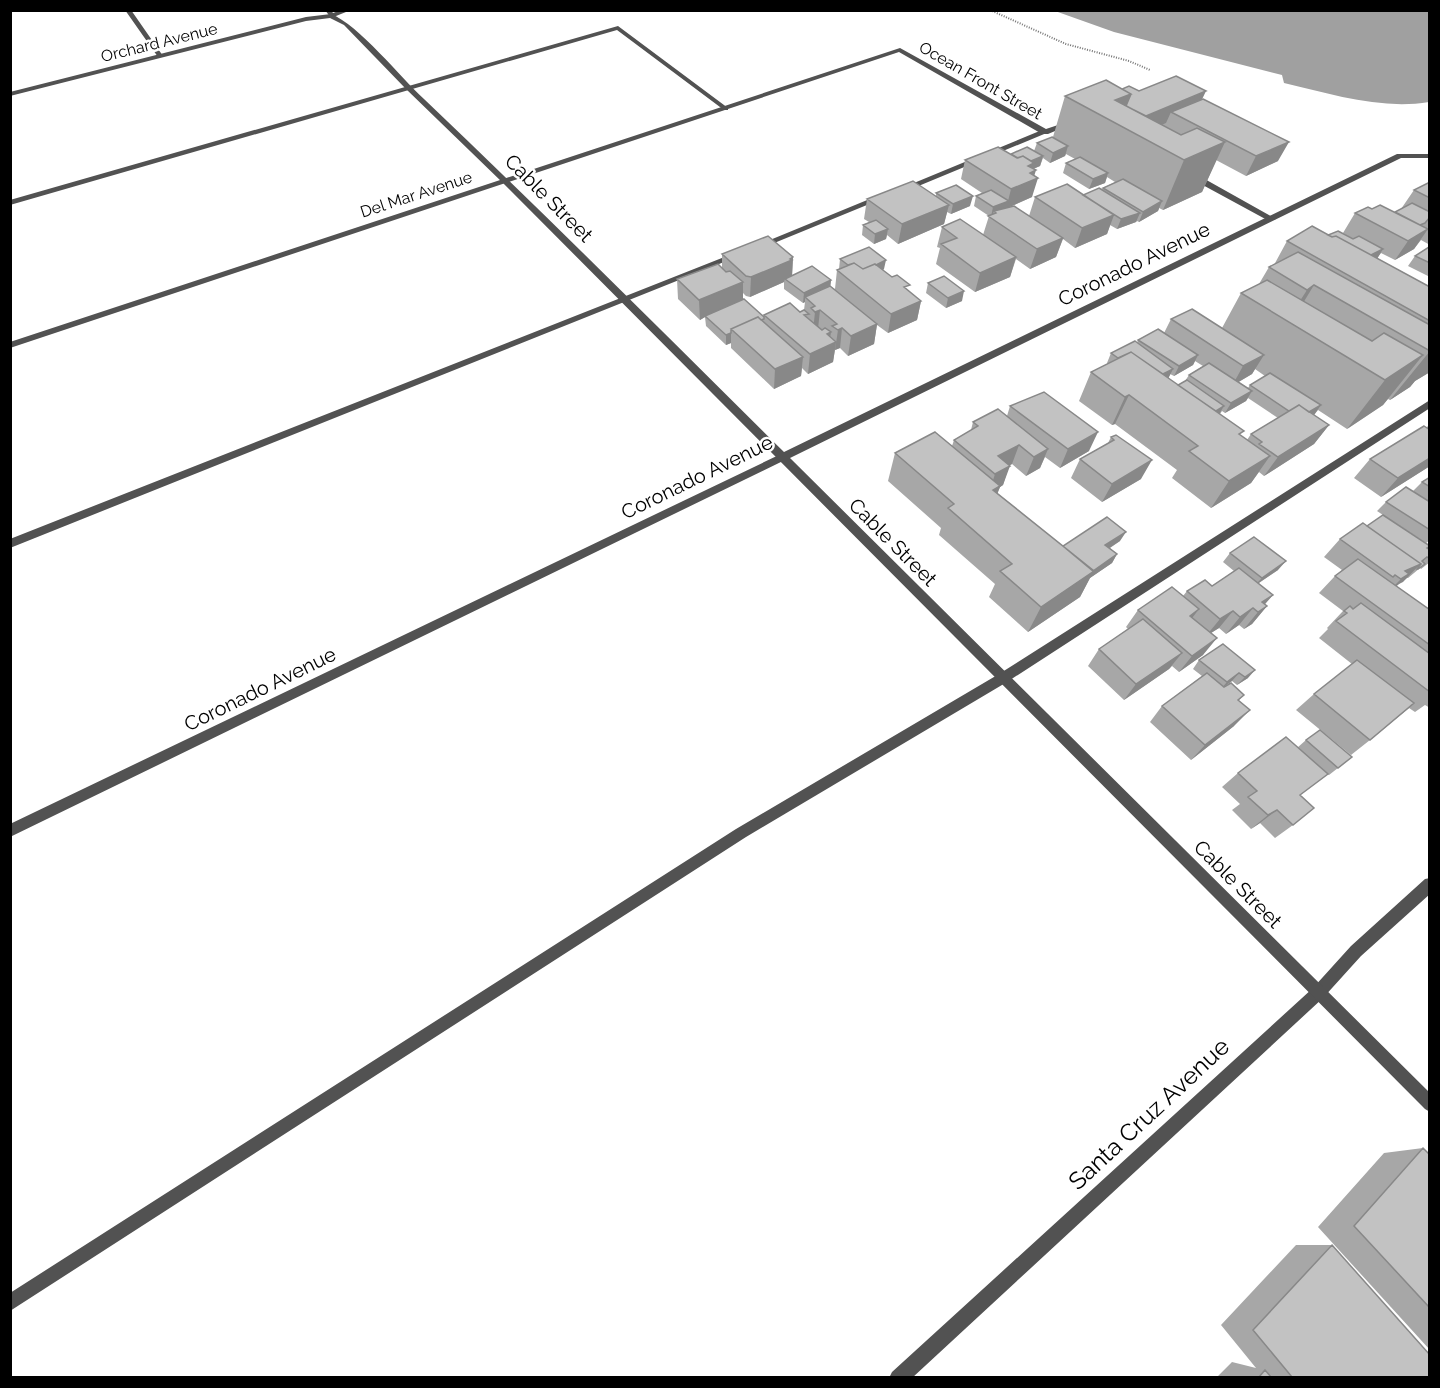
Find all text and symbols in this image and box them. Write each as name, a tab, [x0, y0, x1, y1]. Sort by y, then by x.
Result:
street label: Orchard Avenue	[99, 19, 219, 66]
street label: Ocean Front Street	[916, 37, 1046, 124]
street label: Cable Street	[500, 149, 598, 247]
street label: Del Mar Avenue	[358, 167, 474, 222]
street label: Coronado Avenue	[1054, 217, 1214, 311]
street label: Coronado Avenue	[617, 430, 777, 524]
street label: Cable Street	[844, 493, 942, 591]
street label: Coronado Avenue	[180, 642, 340, 736]
street label: Cable Street	[1189, 835, 1287, 933]
street label: Santa Cruz Avenue	[1062, 1032, 1235, 1196]

